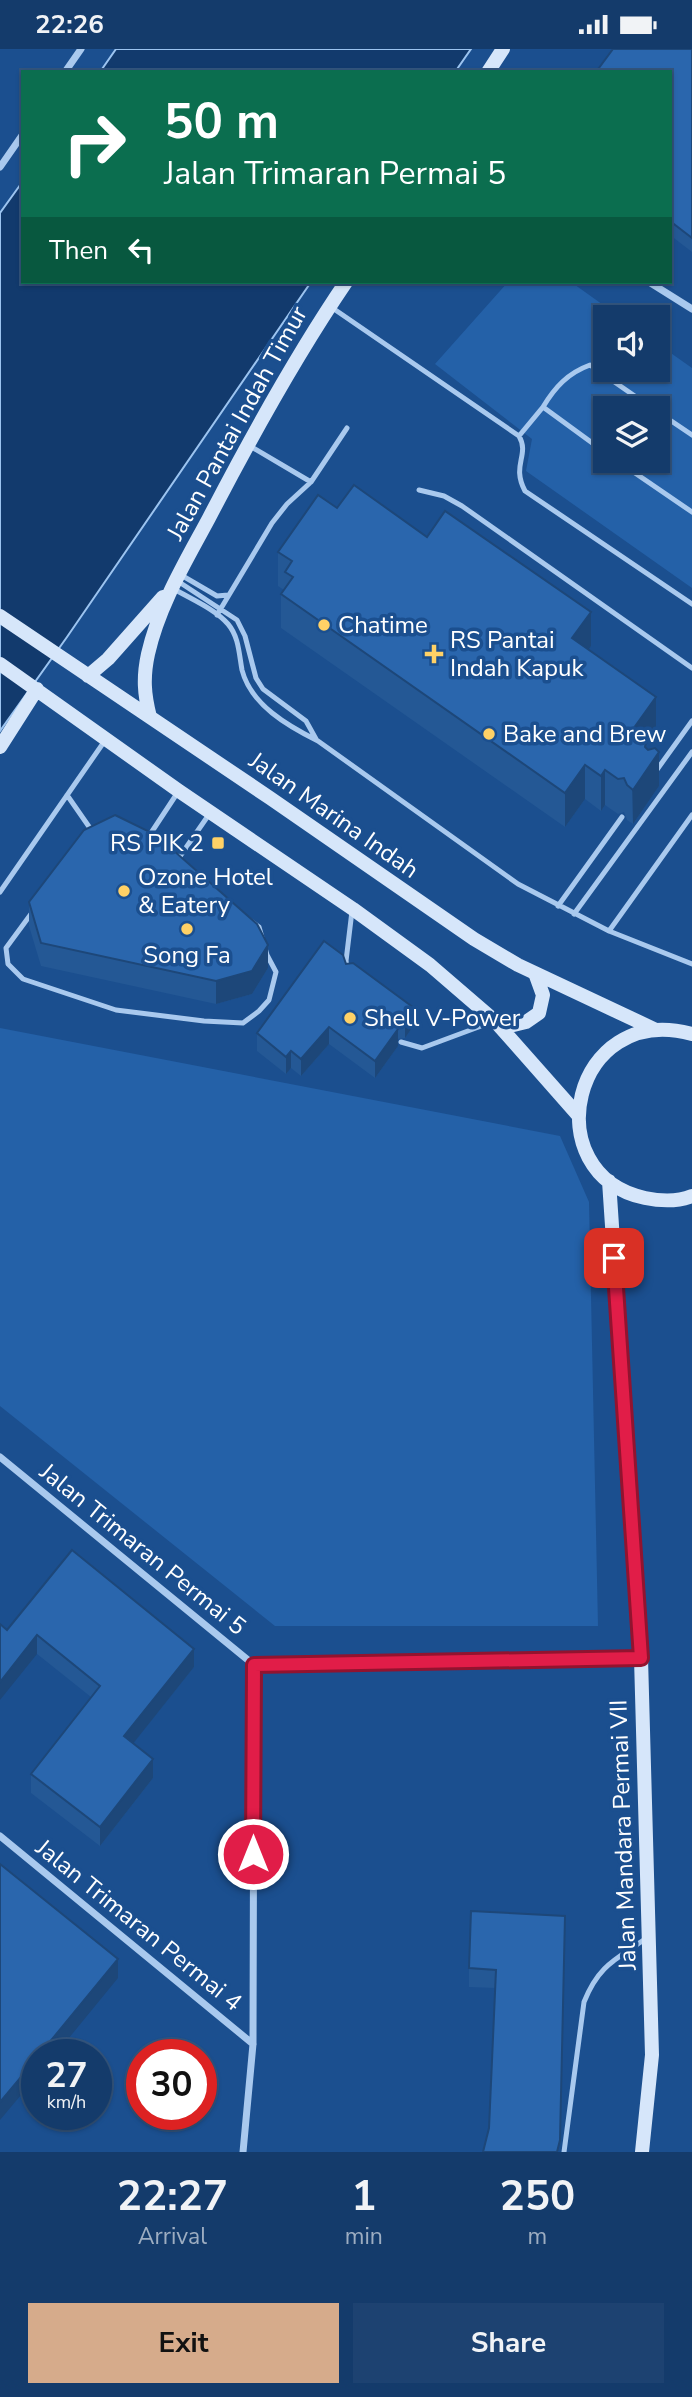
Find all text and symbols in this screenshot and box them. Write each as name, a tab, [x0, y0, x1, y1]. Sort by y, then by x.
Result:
text: 22:26	[35, 7, 104, 42]
text: 50 m	[164, 88, 279, 155]
icon: right	[49, 98, 140, 189]
text: Jalan Trimaran Permai 5	[164, 152, 506, 195]
icon: left	[122, 231, 160, 269]
text: Then	[49, 233, 108, 268]
street label: Jalan Pantai Indah Timur	[159, 300, 315, 547]
map controls	[593, 305, 670, 473]
button: sound	[593, 305, 670, 382]
button: layers	[593, 396, 670, 473]
place label: Chatime	[338, 609, 428, 641]
marker: Chatime	[316, 617, 332, 633]
place label: RS Pantai Indah Kapuk	[450, 624, 584, 684]
marker: RS Pantai Indah Kapuk	[424, 644, 444, 664]
place label: Bake and Brew	[503, 718, 667, 750]
marker: Bake and Brew	[481, 726, 497, 742]
street label: Jalan Marina Indah	[242, 744, 425, 886]
place label: RS PIK 2	[110, 827, 204, 859]
marker: RS PIK 2	[210, 835, 226, 851]
place label: Ozone Hotel & Eatery	[138, 861, 273, 921]
marker: Ozone Hotel & Eatery	[116, 883, 132, 899]
marker: Song Fa	[179, 921, 195, 937]
place label: Song Fa	[143, 939, 231, 971]
place label: Shell V-Power	[364, 1002, 521, 1034]
marker: Shell V-Power	[342, 1010, 358, 1026]
pin	[584, 1228, 644, 1288]
icon: arrive	[595, 1239, 633, 1277]
street label: Jalan Trimaran Permai 5	[32, 1455, 253, 1642]
street label: Jalan Mandara Permai VII	[602, 1699, 644, 1972]
position arrow	[216, 1817, 290, 1891]
street label: Jalan Trimaran Permai 4	[28, 1831, 249, 2018]
speed limit sign: 30	[126, 2039, 217, 2130]
text: 27	[45, 2052, 88, 2099]
text: km/h	[47, 2090, 86, 2114]
text: 22:27	[117, 2168, 228, 2225]
text: 1	[351, 2168, 376, 2225]
text: 250	[500, 2168, 575, 2225]
text: Arrival	[138, 2221, 207, 2252]
text: min	[345, 2221, 383, 2252]
text: m	[528, 2221, 547, 2252]
button: Exit	[28, 2303, 339, 2383]
button: Share	[353, 2303, 664, 2383]

